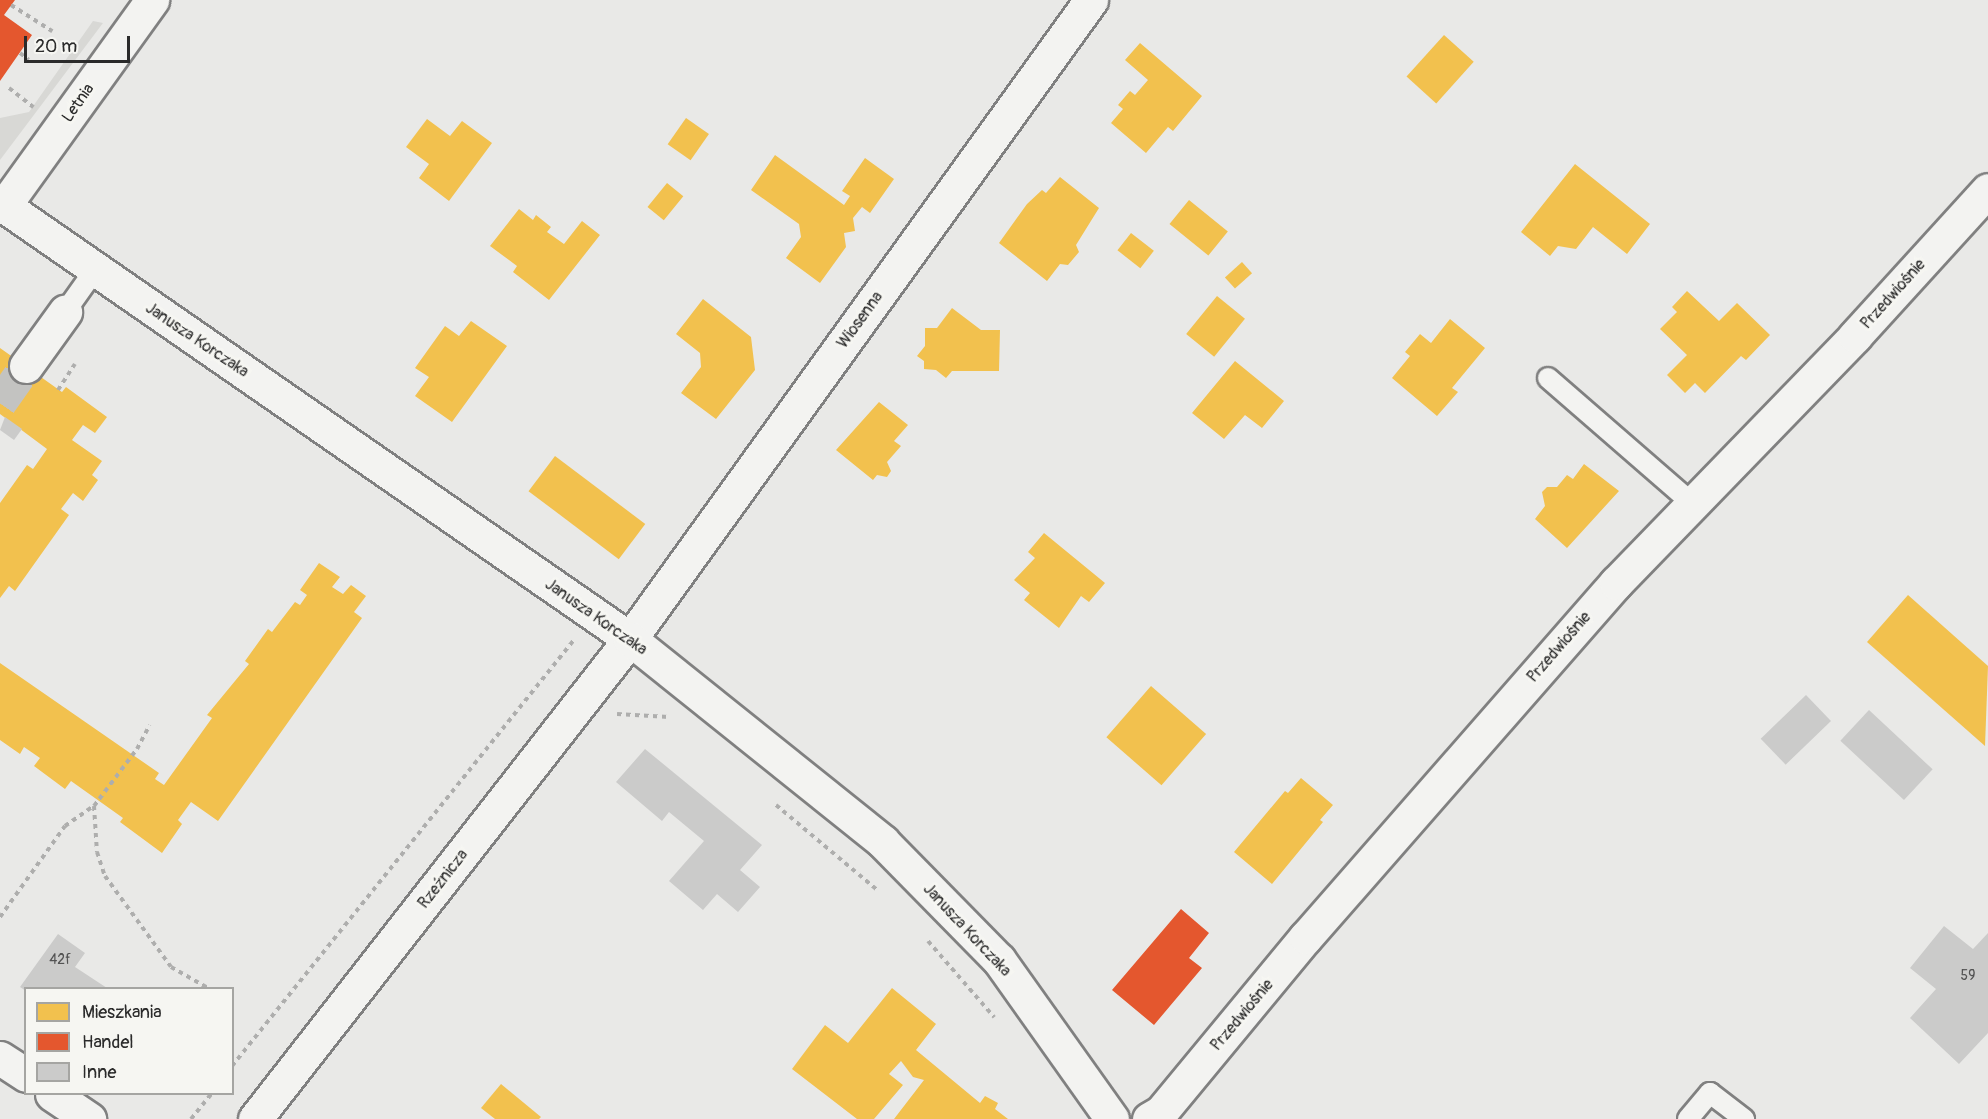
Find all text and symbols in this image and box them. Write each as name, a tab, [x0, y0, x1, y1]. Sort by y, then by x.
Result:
scale bar	[27, 24, 134, 62]
text: 20 m	[35, 35, 77, 58]
street label: Letnia	[58, 80, 98, 126]
street label: Przedwiośnie	[1857, 255, 1929, 333]
street label: Wiosenna	[833, 288, 887, 352]
street label: Janusza Korczaka	[142, 298, 252, 382]
street label: Janusza Korczaka	[541, 575, 651, 659]
street label: Przedwiośnie	[1523, 608, 1595, 686]
street label: Rzeźnicza	[414, 846, 472, 912]
street label: Janusza Korczaka	[919, 880, 1015, 980]
house number: 42f	[49, 952, 71, 968]
house number: 59	[1961, 968, 1975, 984]
street label: Przedwiośnie	[1207, 975, 1277, 1055]
legend	[24, 987, 234, 1095]
text: Mieszkania	[82, 1001, 162, 1024]
text: Handel	[82, 1031, 134, 1054]
text: Inne	[82, 1061, 116, 1084]

